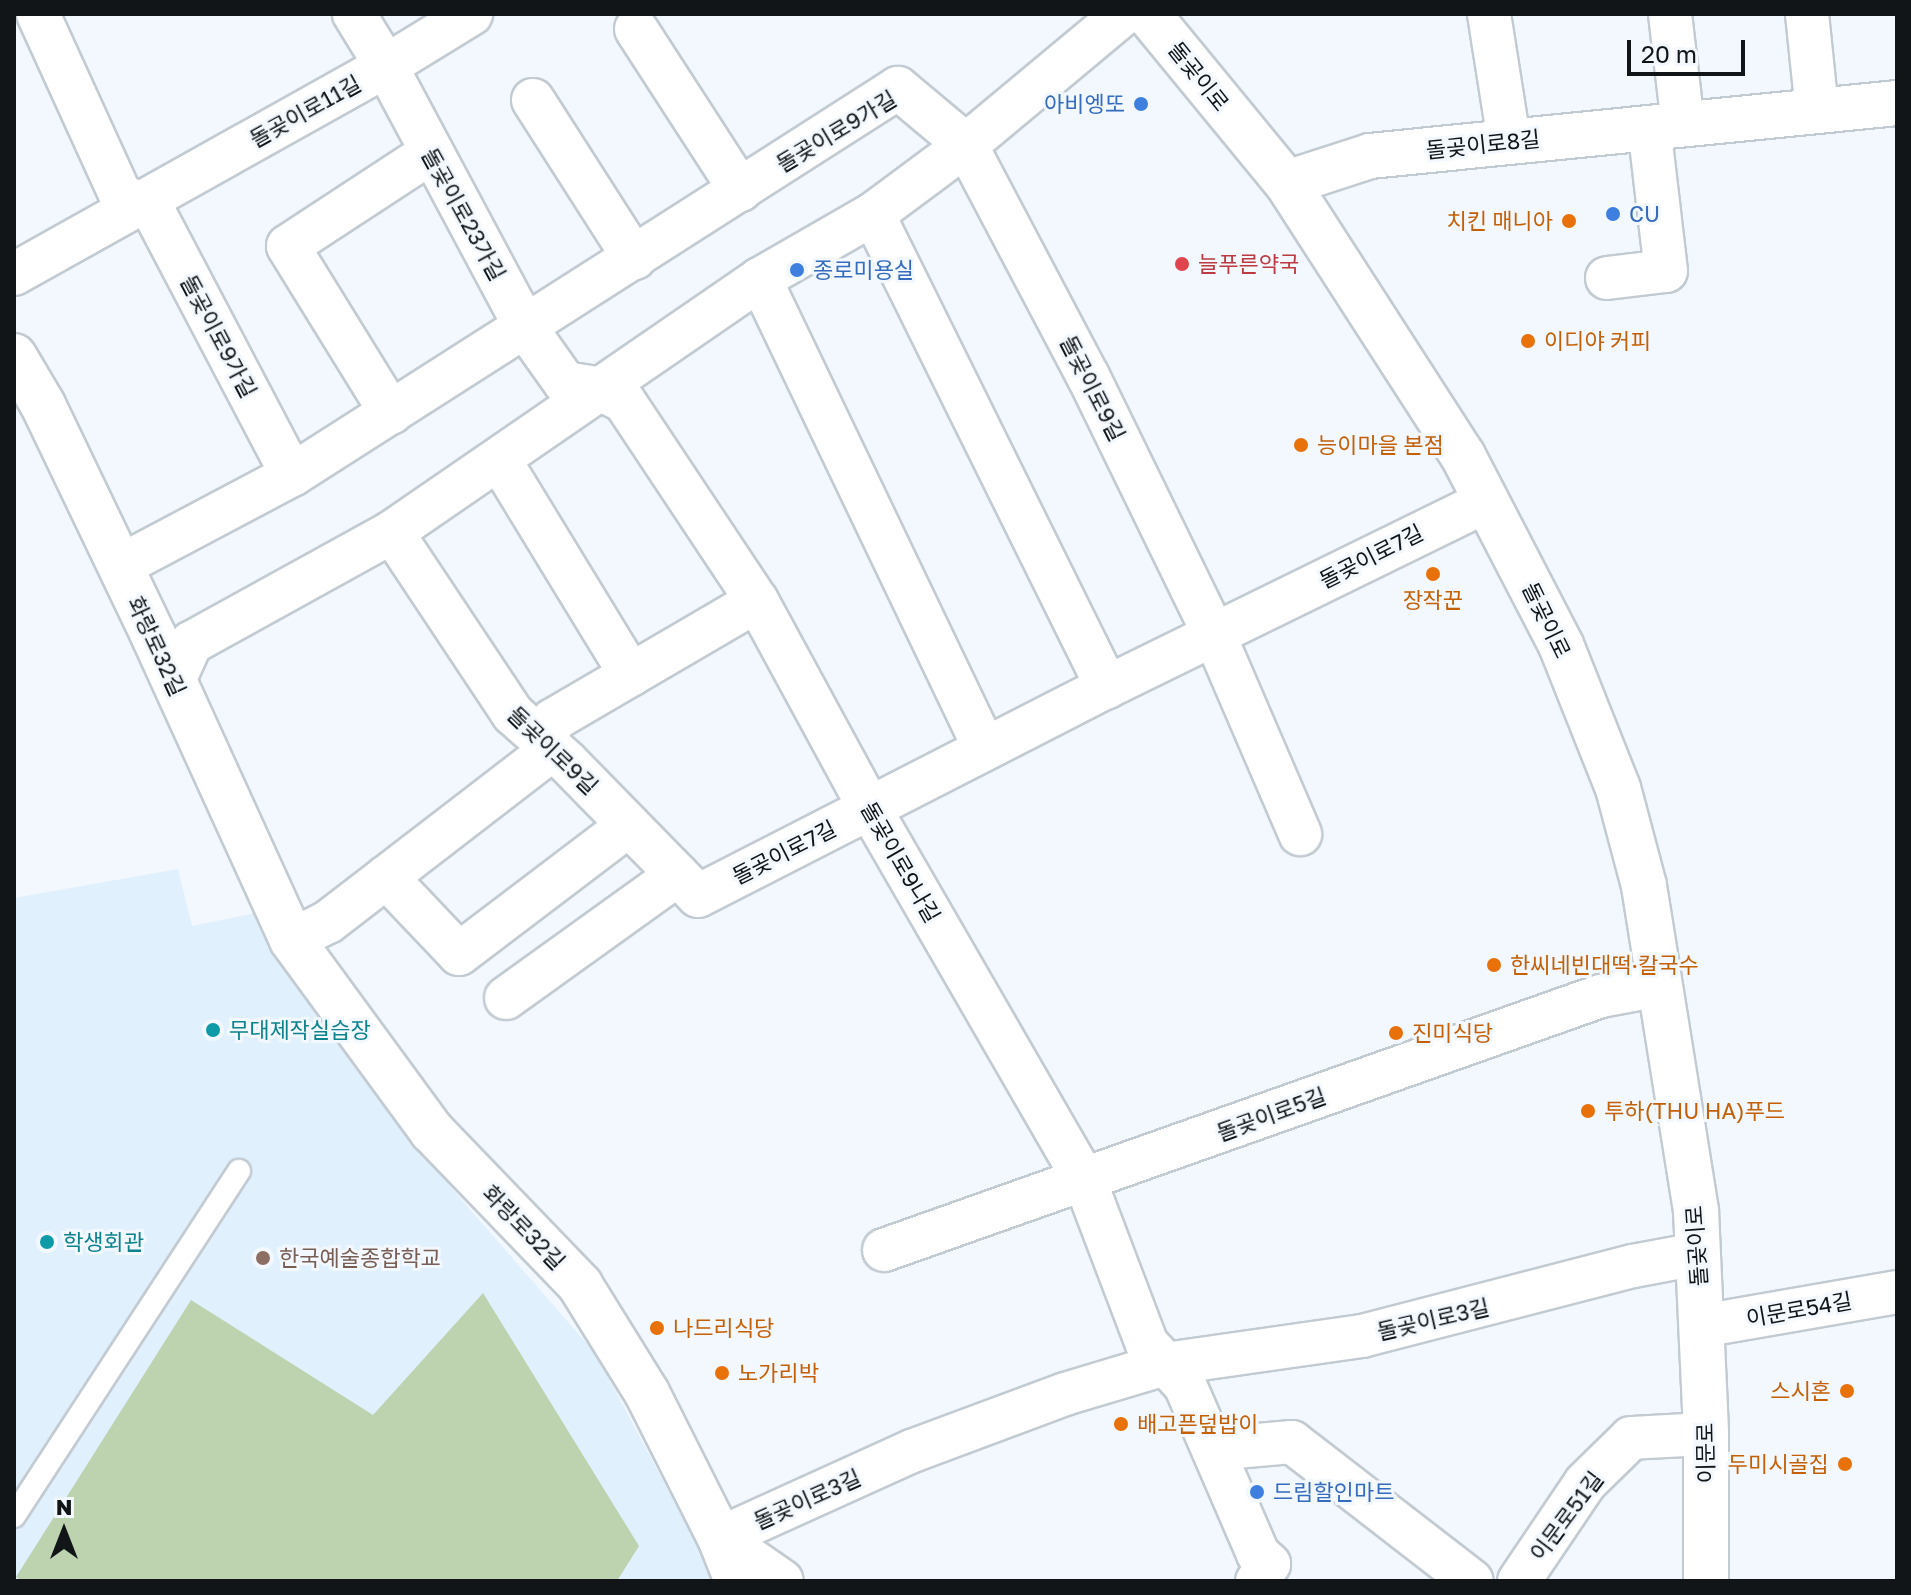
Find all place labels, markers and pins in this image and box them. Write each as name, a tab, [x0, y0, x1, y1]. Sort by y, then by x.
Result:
place label: 아비엥또	[1044, 91, 1125, 117]
marker: 아비엥또	[1132, 95, 1150, 113]
place label: CU	[1629, 201, 1660, 227]
marker: CU	[1604, 205, 1622, 223]
place label: 치킨 매니아	[1446, 208, 1553, 234]
marker: 치킨 매니아	[1560, 212, 1578, 230]
place label: 늘푸른약국	[1198, 251, 1299, 277]
marker: 늘푸른약국	[1173, 255, 1191, 273]
place label: 종로미용실	[813, 257, 914, 283]
marker: 종로미용실	[788, 261, 806, 279]
place label: 이디야 커피	[1544, 328, 1651, 354]
marker: 이디야 커피	[1519, 332, 1537, 350]
place label: 능이마을 본점	[1317, 432, 1444, 458]
marker: 능이마을 본점	[1292, 436, 1310, 454]
marker: 장작꾼	[1424, 565, 1442, 583]
place label: 장작꾼	[1403, 587, 1463, 613]
place label: 한씨네빈대떡·칼국수	[1510, 952, 1699, 978]
marker: 한씨네빈대떡·칼국수	[1485, 956, 1503, 974]
place label: 무대제작실습장	[229, 1017, 371, 1043]
place label: 진미식당	[1412, 1020, 1493, 1046]
marker: 무대제작실습장	[204, 1021, 222, 1039]
marker: 진미식당	[1387, 1024, 1405, 1042]
place label: 투하(THU HA)푸드	[1604, 1098, 1785, 1124]
marker: 투하(THU HA)푸드	[1579, 1102, 1597, 1120]
place label: 학생회관	[63, 1229, 144, 1255]
marker: 학생회관	[38, 1233, 56, 1251]
place label: 한국예술종합학교	[279, 1245, 441, 1271]
marker: 한국예술종합학교	[254, 1249, 272, 1267]
place label: 나드리식당	[673, 1315, 774, 1341]
marker: 나드리식당	[648, 1319, 666, 1337]
place label: 노가리박	[738, 1360, 819, 1386]
marker: 노가리박	[713, 1364, 731, 1382]
place label: 스시혼	[1770, 1378, 1831, 1404]
marker: 스시혼	[1838, 1382, 1856, 1400]
place label: 배고픈덮밥이	[1137, 1411, 1258, 1437]
marker: 배고픈덮밥이	[1112, 1415, 1130, 1433]
place label: 두미시골집	[1728, 1451, 1829, 1477]
marker: 두미시골집	[1836, 1455, 1854, 1473]
place label: 드림할인마트	[1273, 1479, 1394, 1505]
marker: 드림할인마트	[1248, 1483, 1266, 1501]

